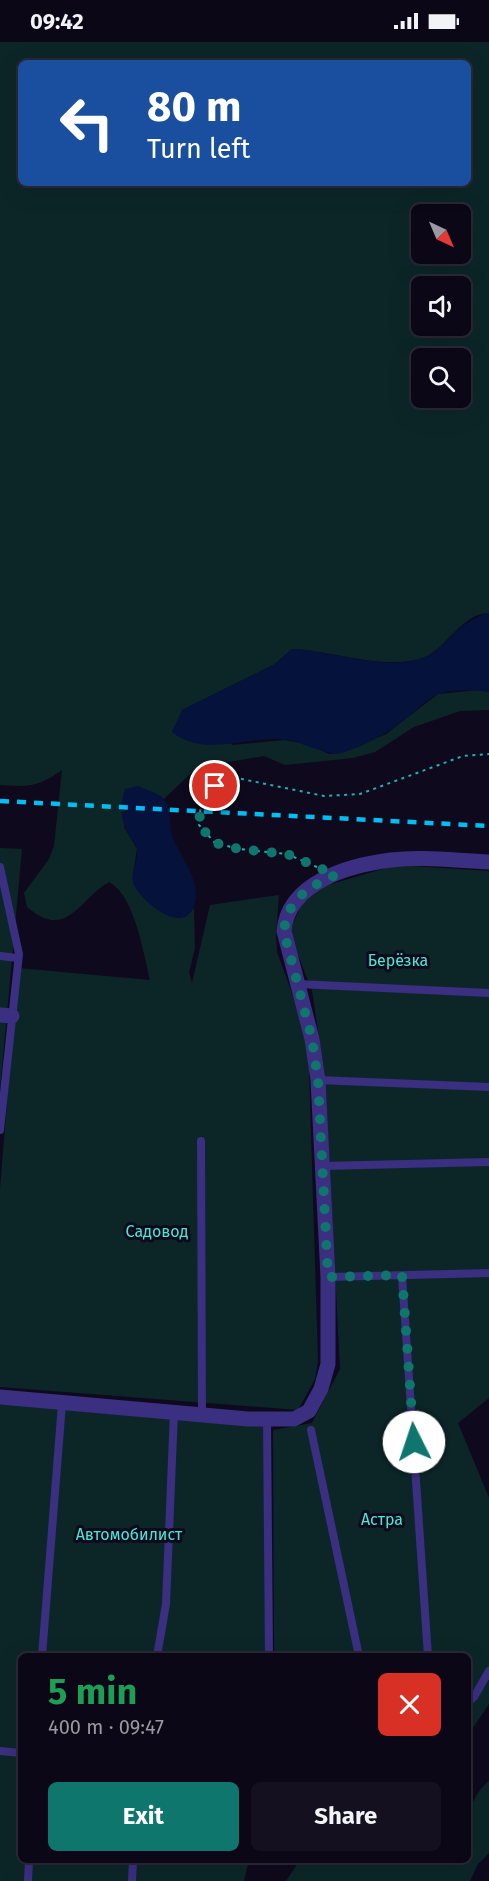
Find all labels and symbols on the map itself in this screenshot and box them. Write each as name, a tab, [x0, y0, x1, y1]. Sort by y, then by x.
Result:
north arrow	[411, 204, 471, 264]
pin	[189, 760, 240, 811]
park label: Берёзка	[368, 951, 428, 970]
park label: Садовод	[126, 1222, 188, 1241]
position arrow	[382, 1410, 446, 1474]
park label: Астра	[361, 1510, 403, 1529]
park label: Автомобилист	[76, 1525, 183, 1544]

